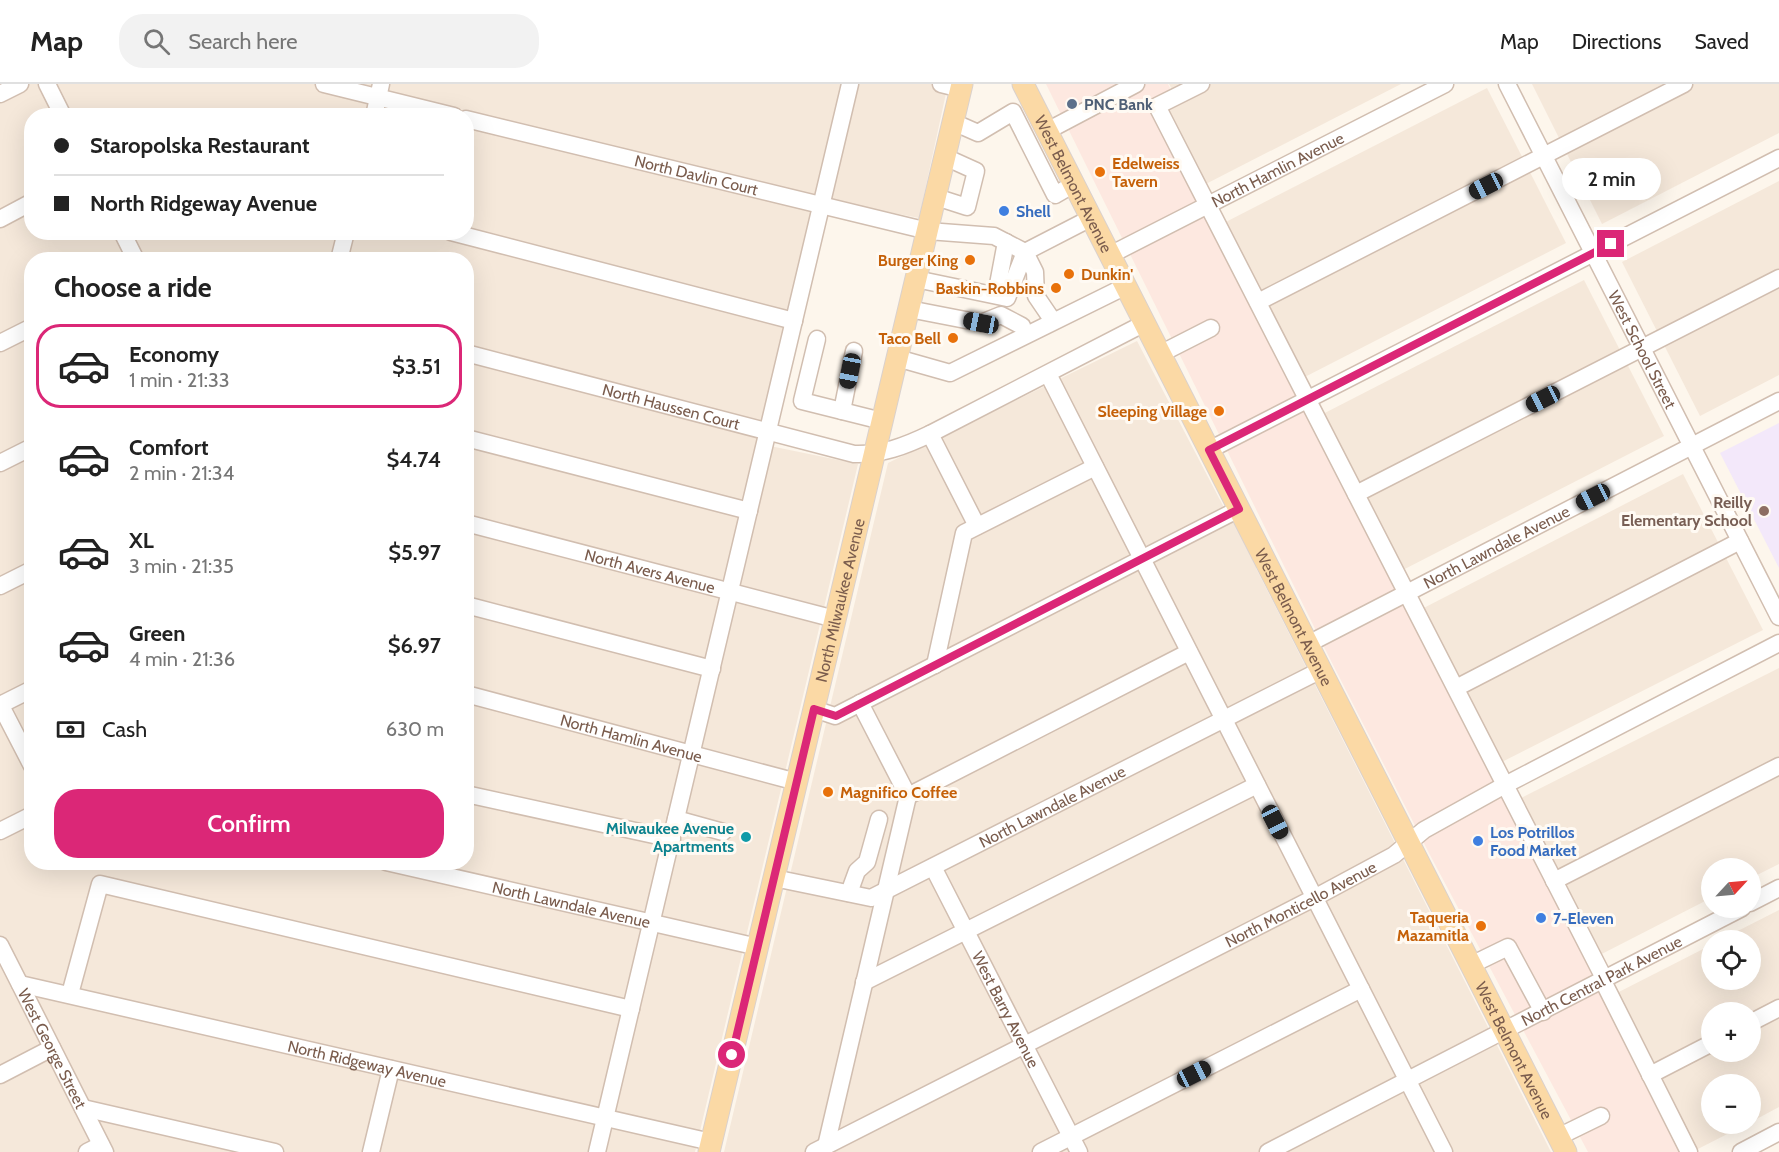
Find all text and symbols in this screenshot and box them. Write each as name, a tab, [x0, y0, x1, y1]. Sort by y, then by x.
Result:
search box	[119, 14, 539, 68]
text: Map	[30, 24, 83, 58]
icon: search	[140, 25, 173, 58]
text: Search here	[188, 28, 297, 55]
text: Map	[1500, 29, 1539, 54]
text: Directions	[1572, 29, 1661, 54]
text: Saved	[1694, 29, 1749, 54]
place label: PNC Bank	[1084, 95, 1153, 114]
marker: PNC Bank	[1065, 97, 1079, 111]
street label: West Belmont Avenue	[1031, 112, 1117, 256]
street label: North Hamlin Avenue	[1208, 128, 1347, 211]
text: Staropolska Restaurant	[90, 132, 310, 159]
street label: North Davlin Court	[633, 151, 761, 199]
place label: Edelweiss Tavern	[1112, 154, 1180, 191]
callout: 2 min	[1562, 157, 1660, 199]
marker: Edelweiss Tavern	[1093, 165, 1107, 179]
text: 2 min	[1587, 167, 1636, 191]
car	[1466, 170, 1506, 202]
text: North Ridgeway Avenue	[90, 190, 317, 217]
place label: Shell	[1016, 202, 1051, 221]
marker: Shell	[997, 204, 1011, 218]
route end	[1597, 230, 1624, 257]
place label: Burger King	[878, 251, 958, 270]
marker: Burger King	[963, 253, 977, 267]
place label: Dunkin'	[1081, 265, 1133, 284]
marker: Dunkin'	[1062, 267, 1076, 281]
text: Choose a ride	[54, 271, 212, 304]
place label: Baskin-Robbins	[936, 279, 1044, 298]
marker: Baskin-Robbins	[1049, 281, 1063, 295]
street label: West School Street	[1604, 287, 1681, 412]
car	[962, 311, 1000, 335]
place label: Taco Bell	[878, 329, 941, 348]
marker: Taco Bell	[946, 331, 960, 345]
icon: car	[57, 339, 111, 393]
text: Economy	[129, 341, 219, 368]
car	[838, 352, 862, 390]
text: $3.51	[392, 353, 441, 380]
text: 1 min · 21:33	[129, 368, 230, 392]
street label: North Haussen Court	[600, 379, 742, 434]
car	[1523, 383, 1563, 415]
place label: Sleeping Village	[1098, 402, 1207, 421]
marker: Sleeping Village	[1212, 404, 1226, 418]
icon: car	[57, 432, 111, 486]
text: Comfort	[129, 434, 208, 461]
text: $4.74	[386, 446, 441, 473]
text: 2 min · 21:34	[129, 461, 234, 485]
car	[1573, 481, 1613, 513]
place label: Reilly Elementary School	[1621, 493, 1752, 530]
street label: North Lawndale Avenue	[1420, 501, 1573, 592]
marker: Reilly Elementary School	[1757, 504, 1771, 518]
street label: North Milwaukee Avenue	[811, 516, 868, 684]
icon: car	[57, 525, 111, 579]
text: XL	[129, 527, 154, 554]
text: $5.97	[388, 539, 441, 566]
street label: North Avers Avenue	[583, 545, 717, 597]
street label: West Belmont Avenue	[1251, 545, 1337, 689]
text: 3 min · 21:35	[129, 554, 234, 578]
icon: car	[57, 618, 111, 672]
text: Green	[129, 620, 185, 647]
text: $6.97	[388, 632, 441, 659]
text: 4 min · 21:36	[129, 647, 235, 671]
street label: North Hamlin Avenue	[558, 710, 704, 766]
icon: cash	[54, 713, 87, 746]
text: Cash	[102, 716, 147, 743]
text: 630 m	[386, 717, 444, 741]
street label: North Lawndale Avenue	[976, 761, 1128, 851]
place label: Magnifico Coffee	[840, 783, 957, 802]
marker: Magnifico Coffee	[821, 785, 835, 799]
button: Confirm	[54, 789, 444, 858]
car	[1259, 802, 1291, 842]
place label: Milwaukee Avenue Apartments	[606, 819, 734, 856]
place label: Los Potrillos Food Market	[1490, 823, 1577, 860]
marker: Milwaukee Avenue Apartments	[739, 830, 753, 844]
marker: Los Potrillos Food Market	[1471, 834, 1485, 848]
street label: North Monticello Avenue	[1222, 857, 1379, 951]
north arrow	[1701, 858, 1761, 918]
map controls	[1701, 858, 1761, 1134]
street label: North Lawndale Avenue	[490, 877, 652, 932]
place label: Taqueria Mazamitla	[1397, 908, 1469, 945]
place label: 7-Eleven	[1553, 909, 1614, 928]
marker: 7-Eleven	[1534, 911, 1548, 925]
marker: Taqueria Mazamitla	[1474, 919, 1488, 933]
button: locate	[1701, 930, 1761, 990]
street label: North Central Park Avenue	[1518, 931, 1685, 1030]
street label: West Barry Avenue	[968, 948, 1044, 1071]
street label: West Belmont Avenue	[1472, 978, 1557, 1122]
street label: West George Street	[14, 985, 91, 1112]
button: +	[1701, 1002, 1761, 1062]
street label: North Ridgeway Avenue	[286, 1036, 448, 1091]
route start	[718, 1041, 745, 1068]
car	[1174, 1058, 1214, 1090]
button: −	[1701, 1074, 1761, 1134]

